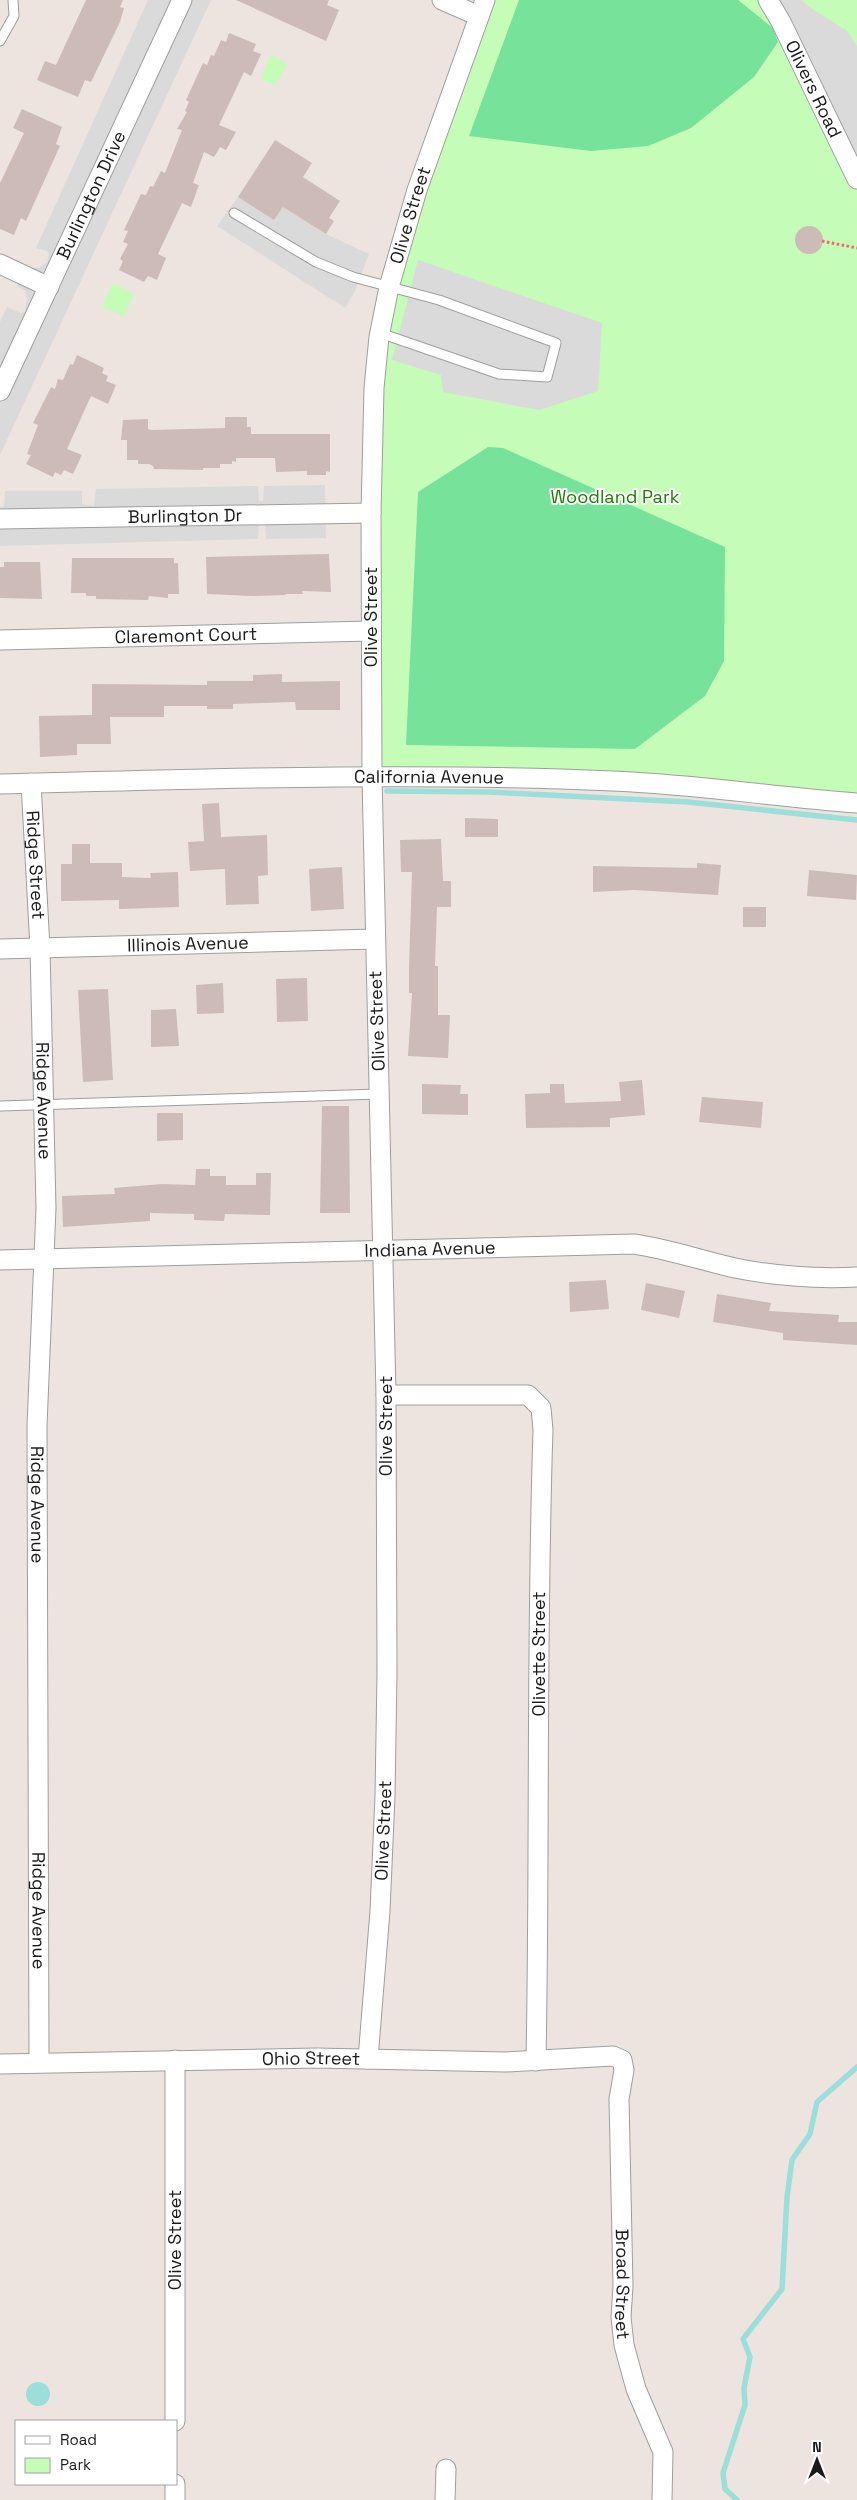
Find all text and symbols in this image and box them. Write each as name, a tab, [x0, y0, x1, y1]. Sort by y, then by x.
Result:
street label: Olivers Road	[780, 36, 847, 141]
street label: Burlington Drive	[51, 127, 130, 263]
street label: Olive Street	[384, 163, 436, 266]
park label: Woodland Park	[551, 485, 680, 508]
street label: Burlington Dr	[127, 503, 243, 528]
street label: Olive Street	[359, 567, 382, 667]
street label: Claremont Court	[114, 622, 257, 648]
street label: California Avenue	[354, 765, 504, 789]
street label: Ridge Street	[22, 810, 50, 920]
street label: Illinois Avenue	[127, 930, 249, 957]
street label: Olive Street	[363, 970, 390, 1072]
street label: Ridge Avenue	[31, 1042, 57, 1160]
street label: Indiana Avenue	[364, 1236, 496, 1262]
street label: Olive Street	[374, 1376, 397, 1476]
street label: Ridge Avenue	[26, 1446, 49, 1563]
street label: Olivette Street	[527, 1591, 550, 1717]
street label: Olive Street	[369, 1780, 396, 1881]
street label: Ridge Avenue	[27, 1852, 51, 1969]
street label: Ohio Street	[262, 2046, 360, 2070]
street label: Olive Street	[163, 2190, 186, 2290]
street label: Broad Street	[610, 2229, 635, 2341]
legend	[15, 2420, 178, 2485]
text: Road	[60, 2430, 97, 2449]
north arrow	[792, 2435, 842, 2485]
text: N	[812, 2438, 822, 2456]
text: Park	[60, 2455, 91, 2474]

